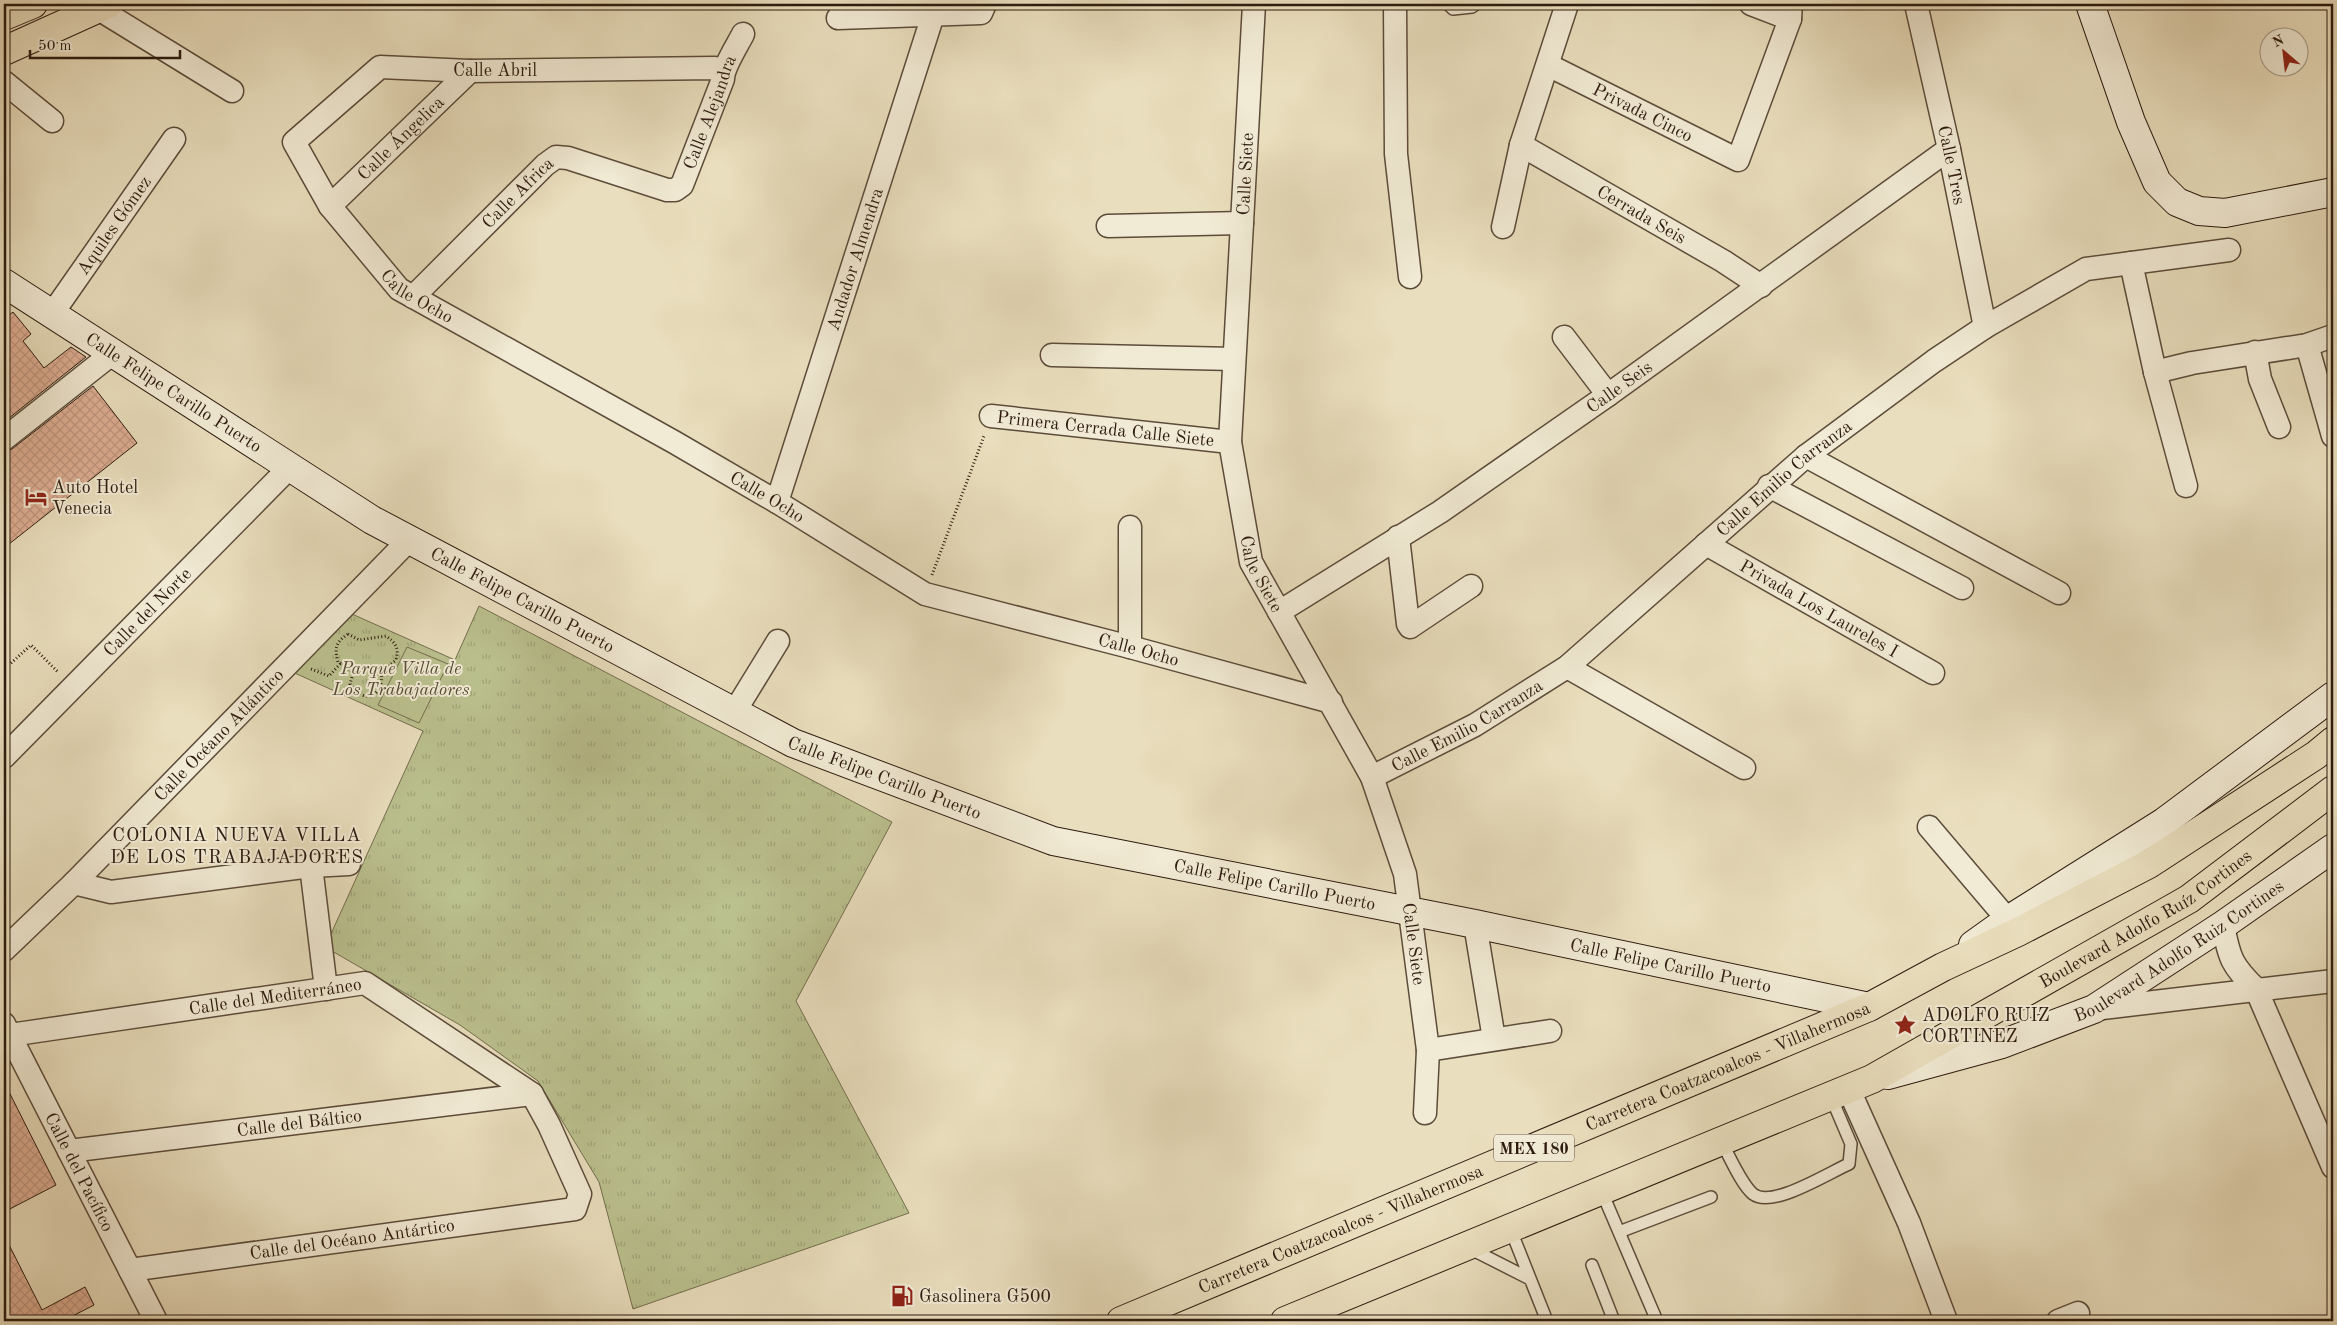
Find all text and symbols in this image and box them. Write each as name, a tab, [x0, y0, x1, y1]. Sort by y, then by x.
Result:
scale bar	[30, 28, 180, 60]
north arrow	[2260, 28, 2310, 78]
text: N	[2270, 33, 2287, 50]
text: 50 m	[38, 39, 72, 54]
street label: Calle Alejandra	[681, 52, 740, 172]
street label: Calle Abril	[453, 62, 537, 80]
street label: Privada Cinco	[1589, 81, 1695, 146]
street label: Calle Ángelica	[355, 93, 448, 184]
street label: Calle Tres	[1934, 124, 1968, 207]
street label: Calle Siete	[1235, 132, 1257, 216]
street label: Calle Africa	[479, 154, 557, 232]
street label: Aquiles Gómez	[74, 173, 155, 279]
street label: Cerrada Seis	[1593, 183, 1689, 248]
street label: Andador Almendra	[824, 186, 887, 333]
street label: Calle Ocho	[377, 266, 456, 327]
street label: Calle Felipe Carillo Puerto	[82, 330, 265, 456]
street label: Calle Seis	[1583, 358, 1656, 417]
street label: Primera Cerrada Calle Siete	[995, 409, 1215, 450]
street label: Calle Emilio Carranza	[1714, 417, 1856, 540]
street label: Calle Ocho	[726, 469, 807, 527]
place label: Auto Hotel Venecia	[52, 479, 138, 518]
hotel icon: Auto Hotel Venecia	[23, 484, 49, 510]
street label: Calle Siete	[1237, 534, 1285, 616]
street label: Calle Felipe Carillo Puerto	[427, 545, 617, 657]
street label: Privada Los Laureles I	[1736, 557, 1901, 661]
street label: Calle del Norte	[101, 565, 195, 660]
street label: Calle Ocho	[1096, 631, 1181, 670]
park label: Parque Villa de Los Trabajadores	[331, 660, 470, 699]
street label: Calle Océano Atlántico	[151, 666, 288, 805]
street label: Calle Emilio Carranza	[1389, 677, 1546, 776]
street label: Calle Felipe Carillo Puerto	[785, 734, 984, 823]
district label: COLONIA NUEVA VILLA DE LOS TRABAJADORES	[110, 827, 364, 868]
street label: Boulevard Adolfo Ruíz Cortines	[2037, 847, 2256, 992]
street label: Calle Felipe Carillo Puerto	[1172, 857, 1377, 914]
street label: Boulevard Adolfo Ruiz Cortines	[2072, 877, 2288, 1026]
street label: Calle Siete	[1399, 902, 1427, 986]
street label: Calle Felipe Carillo Puerto	[1568, 936, 1773, 996]
street label: Calle del Mediterráneo	[188, 976, 363, 1019]
street label: Carretera Coatzacoalcos - Villahermosa	[1583, 999, 1873, 1135]
place label: ADOLFO RUIZ CORTINEZ	[1922, 1007, 2049, 1046]
place icon: ADOLFO RUIZ CORTINEZ	[1892, 1012, 1918, 1038]
street label: Calle del Báltico	[236, 1107, 363, 1140]
street label: Calle del Pacífico	[41, 1110, 117, 1235]
road number: MEX 180	[1494, 1134, 1574, 1162]
street label: Carretera Coatzacoalcos - Villahermosa	[1196, 1162, 1486, 1298]
street label: Calle del Océano Antártico	[248, 1217, 456, 1263]
fuel station icon: Gasolinera G500	[889, 1283, 915, 1309]
place label: Gasolinera G500	[919, 1288, 1051, 1306]

